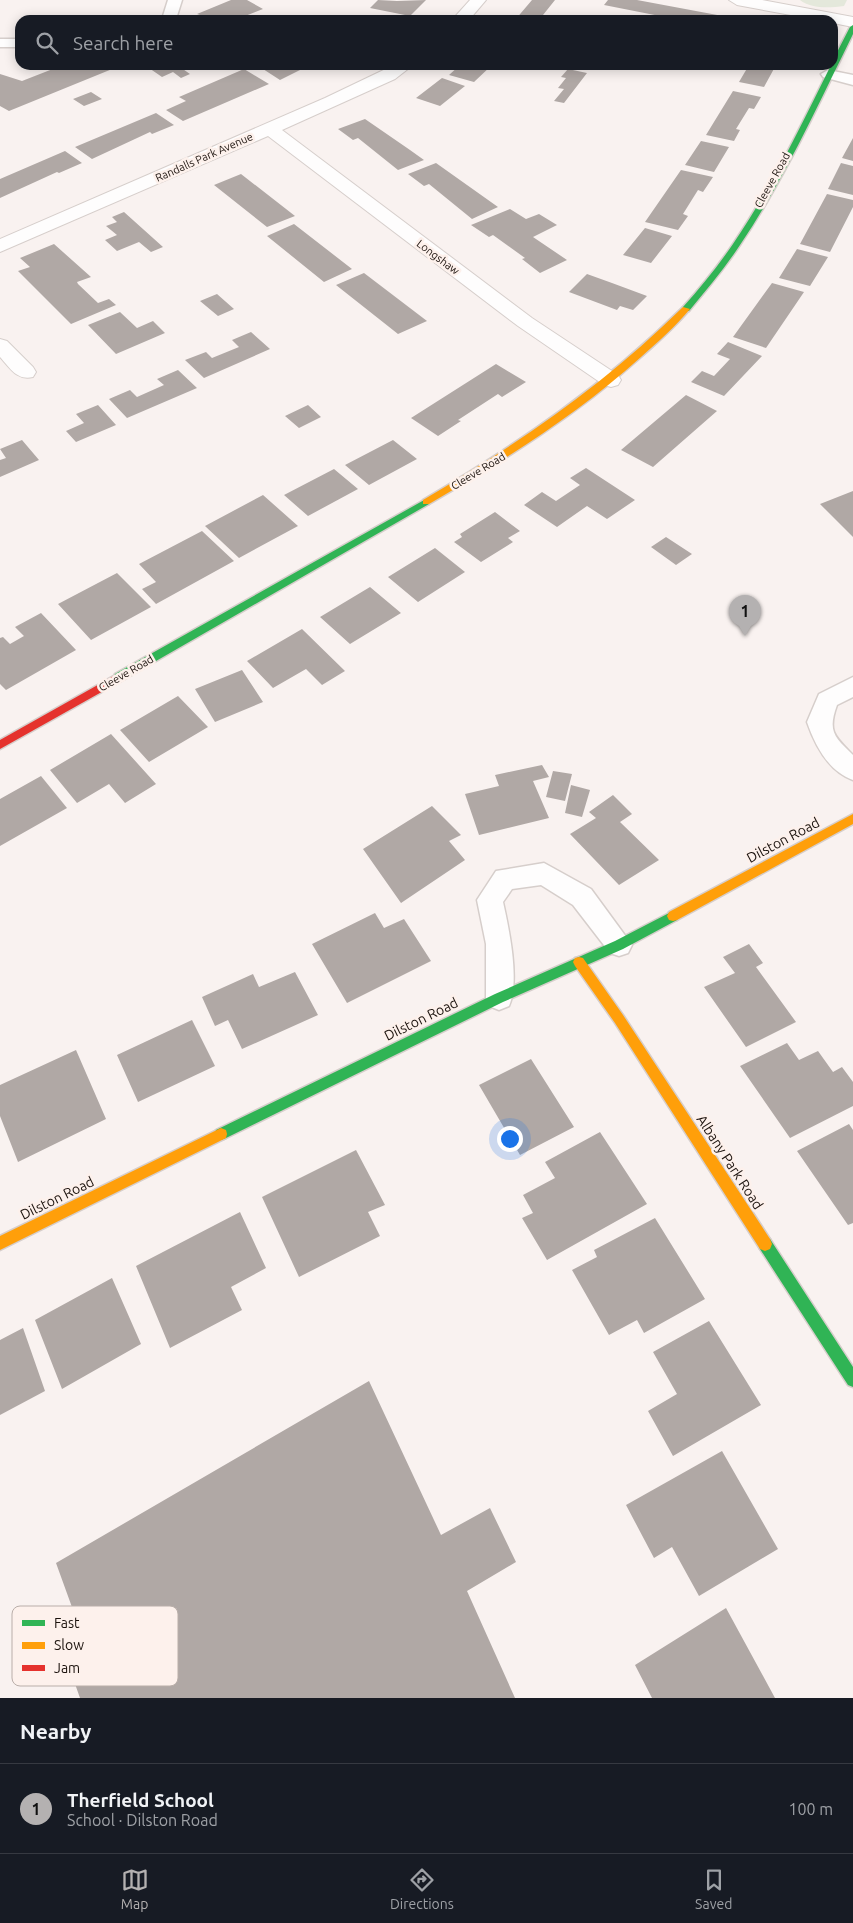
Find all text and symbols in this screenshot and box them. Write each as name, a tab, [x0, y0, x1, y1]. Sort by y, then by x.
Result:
search box	[15, 15, 838, 70]
icon: search	[33, 29, 61, 57]
text: Search here	[73, 32, 173, 54]
street label: Randalls Park Avenue	[153, 130, 255, 184]
street label: Cleeve Road	[752, 150, 792, 210]
street label: Longshaw	[414, 237, 462, 277]
street label: Cleeve Road	[449, 450, 507, 492]
pin: 1	[729, 595, 761, 636]
street label: Cleeve Road	[97, 653, 155, 693]
street label: Dilston Road	[744, 814, 822, 866]
street label: Dilston Road	[381, 994, 461, 1044]
street label: Albany Park Road	[694, 1112, 766, 1212]
your location	[497, 1126, 523, 1152]
street label: Dilston Road	[17, 1173, 97, 1223]
legend	[12, 1606, 178, 1686]
text: Fast	[54, 1615, 80, 1631]
text: Slow	[54, 1637, 84, 1653]
text: Jam	[54, 1660, 80, 1676]
text: Nearby	[20, 1719, 91, 1743]
text: Therfield School	[67, 1789, 214, 1811]
text: 1	[31, 1800, 41, 1818]
text: 100 m	[788, 1800, 833, 1818]
text: School · Dilston Road	[67, 1811, 218, 1829]
tab: Map	[121, 1866, 149, 1912]
tab: Directions	[390, 1866, 454, 1912]
tab: Saved	[695, 1866, 732, 1912]

